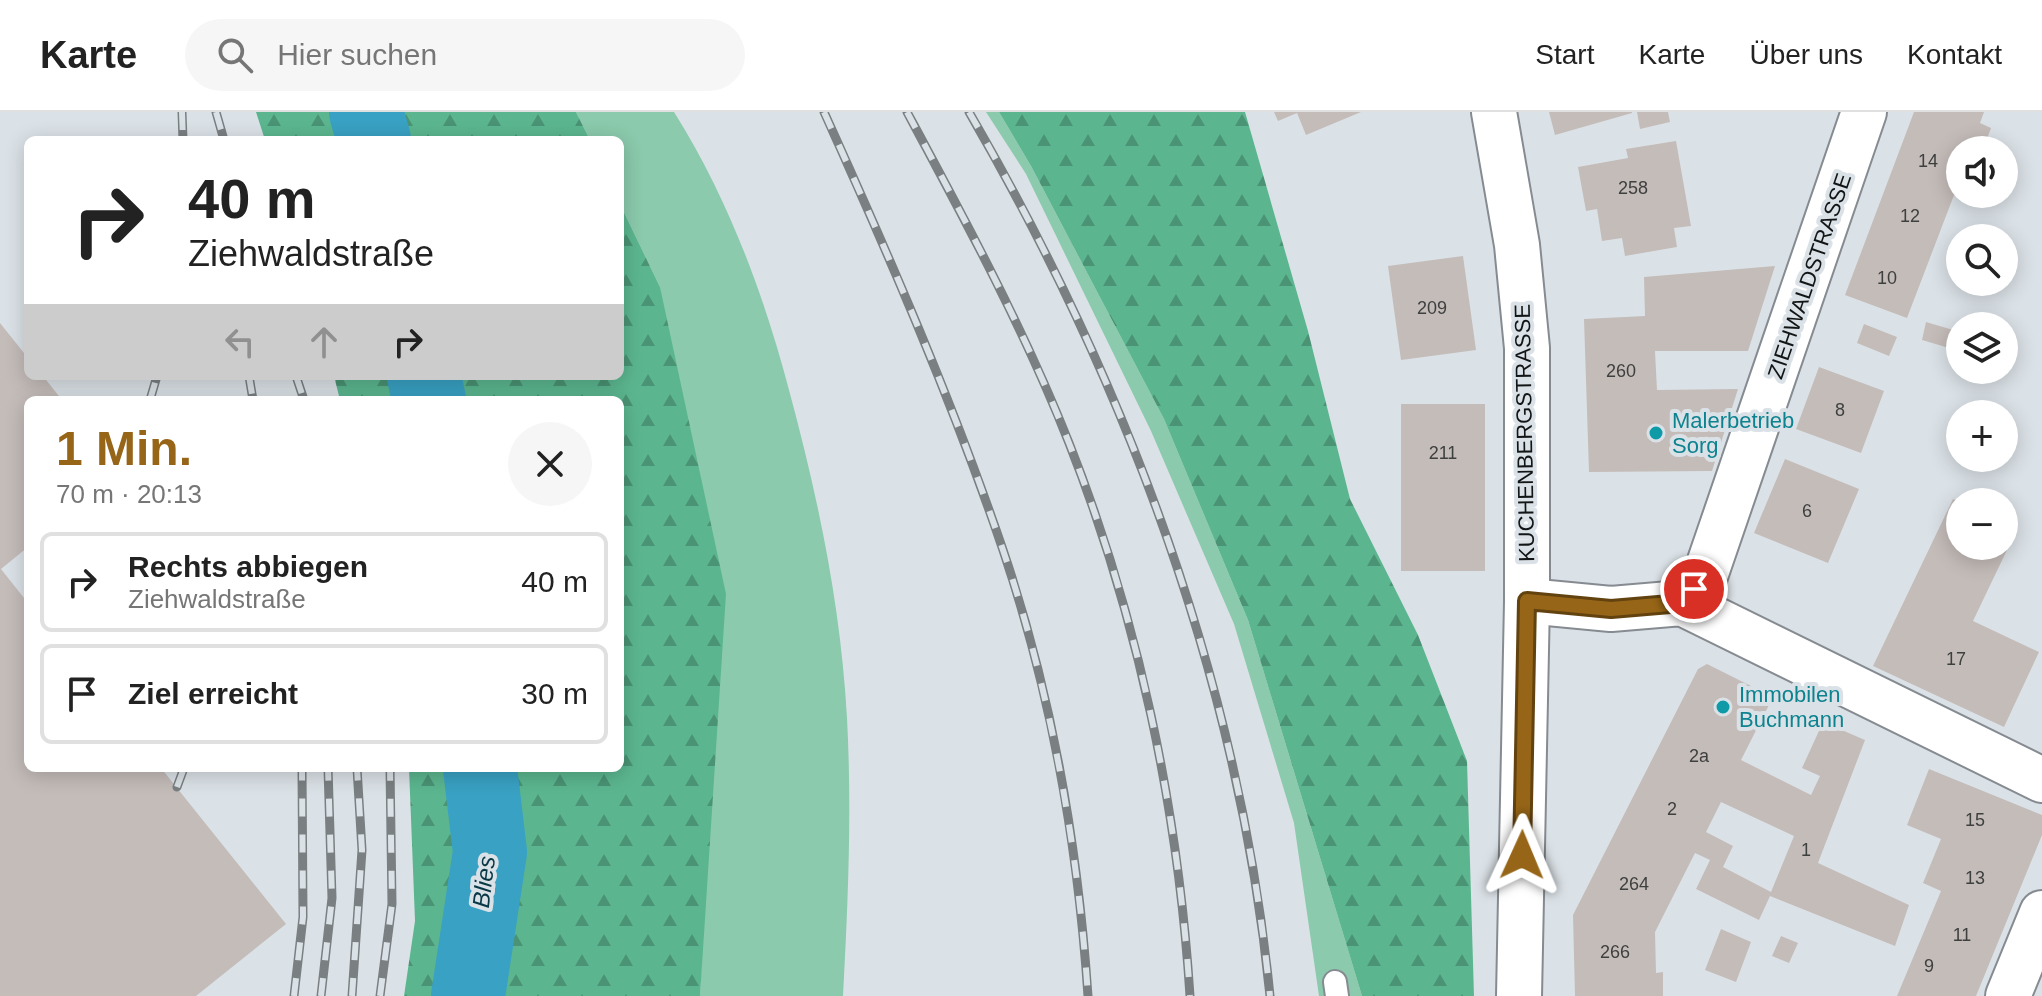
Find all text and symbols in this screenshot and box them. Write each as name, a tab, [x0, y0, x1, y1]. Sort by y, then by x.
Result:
search box	[185, 19, 745, 91]
icon: search	[213, 33, 257, 77]
text: Karte	[40, 34, 137, 76]
text: Hier suchen	[277, 38, 437, 71]
text: Start	[1535, 39, 1594, 70]
text: Karte	[1638, 39, 1705, 70]
text: Über uns	[1749, 39, 1863, 70]
text: Kontakt	[1907, 39, 2002, 70]
map controls	[1946, 136, 2018, 560]
button: sound	[1946, 136, 2018, 208]
house number: 14	[1918, 151, 1938, 171]
text: 40 m	[188, 167, 316, 230]
icon: right	[56, 168, 160, 272]
street label: ZIEHWALDSTRASSE	[1763, 170, 1856, 382]
house number: 258	[1618, 178, 1648, 198]
house number: 12	[1900, 206, 1920, 226]
button: search	[1946, 224, 2018, 296]
text: Ziehwaldstraße	[188, 233, 434, 274]
house number: 10	[1877, 268, 1897, 288]
house number: 209	[1417, 298, 1447, 318]
street label: KUCHENBERGSTRASSE	[1510, 304, 1539, 562]
button: layers	[1946, 312, 2018, 384]
icon: left	[218, 320, 262, 364]
icon: ahead	[302, 320, 346, 364]
icon: right	[386, 320, 430, 364]
house number: 260	[1606, 361, 1636, 381]
house number: 8	[1835, 400, 1845, 420]
button: +	[1946, 400, 2018, 472]
place label: Malerbetrieb Sorg	[1672, 408, 1794, 458]
text: 1 Min.	[56, 422, 192, 475]
button: close	[508, 422, 592, 506]
marker: Malerbetrieb Sorg	[1647, 424, 1665, 442]
house number: 211	[1429, 443, 1457, 463]
text: 70 m · 20:13	[56, 479, 202, 509]
button: −	[1946, 488, 2018, 560]
house number: 6	[1802, 501, 1812, 521]
text: Rechts abbiegen	[128, 550, 368, 583]
pin	[1660, 555, 1728, 623]
icon: right	[60, 560, 104, 604]
text: 40 m	[521, 565, 588, 598]
icon: arrive	[1672, 567, 1716, 611]
text: Ziehwaldstraße	[128, 584, 306, 614]
house number: 17	[1946, 649, 1966, 669]
icon: arrive	[60, 672, 104, 716]
text: Ziel erreicht	[128, 677, 298, 710]
text: 30 m	[521, 677, 588, 710]
place label: Immobilen Buchmann	[1739, 682, 1844, 732]
marker: Immobilen Buchmann	[1714, 698, 1732, 716]
house number: 2a	[1689, 746, 1710, 766]
house number: 2	[1667, 799, 1677, 819]
house number: 15	[1965, 810, 1985, 830]
position arrow	[1480, 813, 1564, 897]
house number: 1	[1801, 840, 1811, 860]
water label: Blies	[467, 854, 500, 909]
house number: 13	[1965, 868, 1985, 888]
house number: 264	[1619, 874, 1649, 894]
house number: 11	[1953, 925, 1971, 945]
house number: 266	[1600, 942, 1630, 962]
house number: 9	[1924, 956, 1934, 976]

